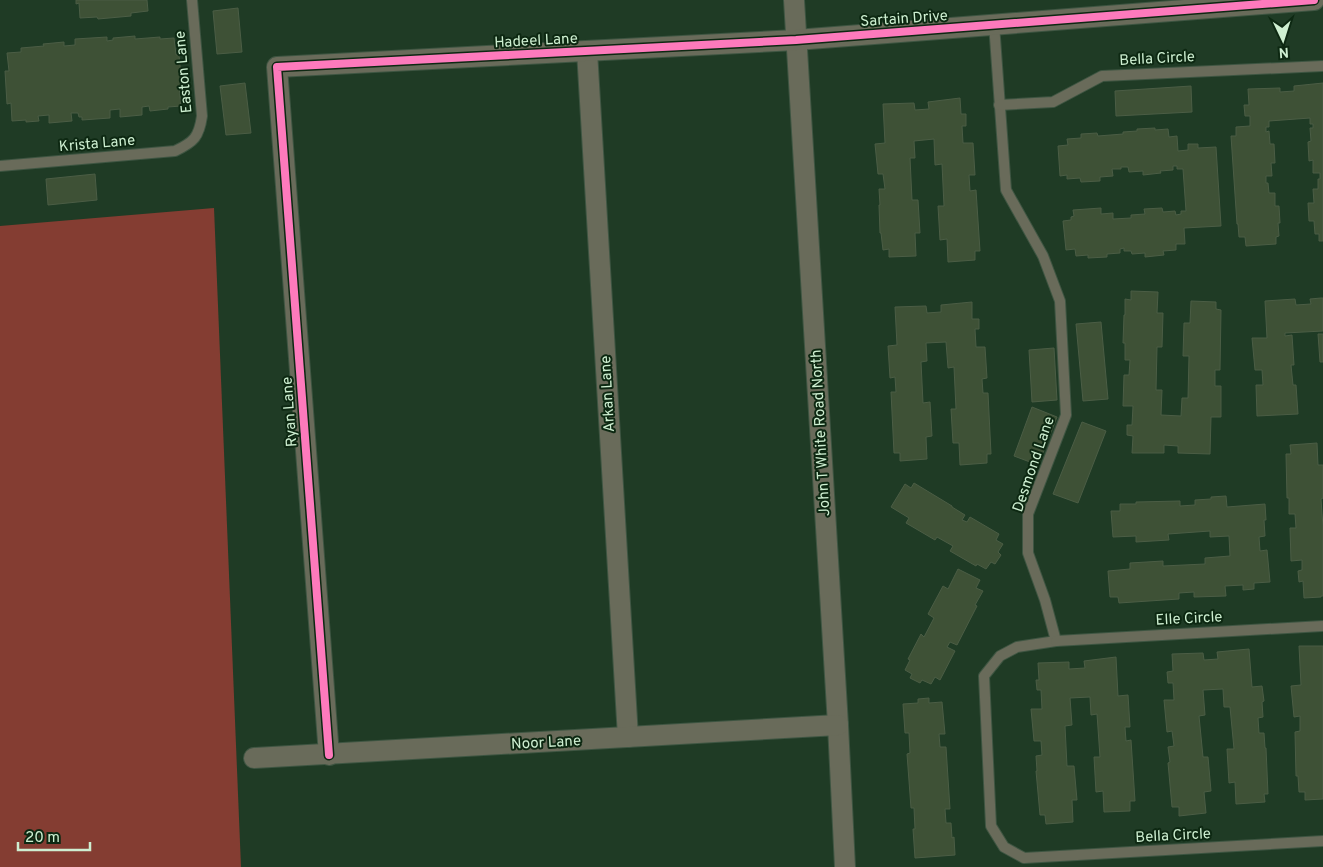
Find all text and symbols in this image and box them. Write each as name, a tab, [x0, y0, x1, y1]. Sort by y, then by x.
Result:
street label: Sartain Drive	[860, 7, 949, 32]
north arrow	[1258, 15, 1308, 65]
street label: Easton Lane	[171, 30, 198, 114]
street label: Hadeel Lane	[494, 30, 578, 53]
text: N	[1278, 43, 1289, 60]
street label: Bella Circle	[1119, 48, 1195, 71]
street label: Krista Lane	[58, 132, 136, 157]
street label: John T White Road North	[808, 349, 835, 517]
street label: Arkan Lane	[597, 355, 620, 433]
street label: Ryan Lane	[279, 376, 302, 448]
street label: Desmond Lane	[1009, 414, 1060, 515]
street label: Elle Circle	[1155, 608, 1223, 631]
street label: Noor Lane	[511, 732, 582, 755]
scale bar	[18, 820, 90, 852]
street label: Bella Circle	[1135, 825, 1211, 848]
text: 20 m	[25, 829, 60, 848]

